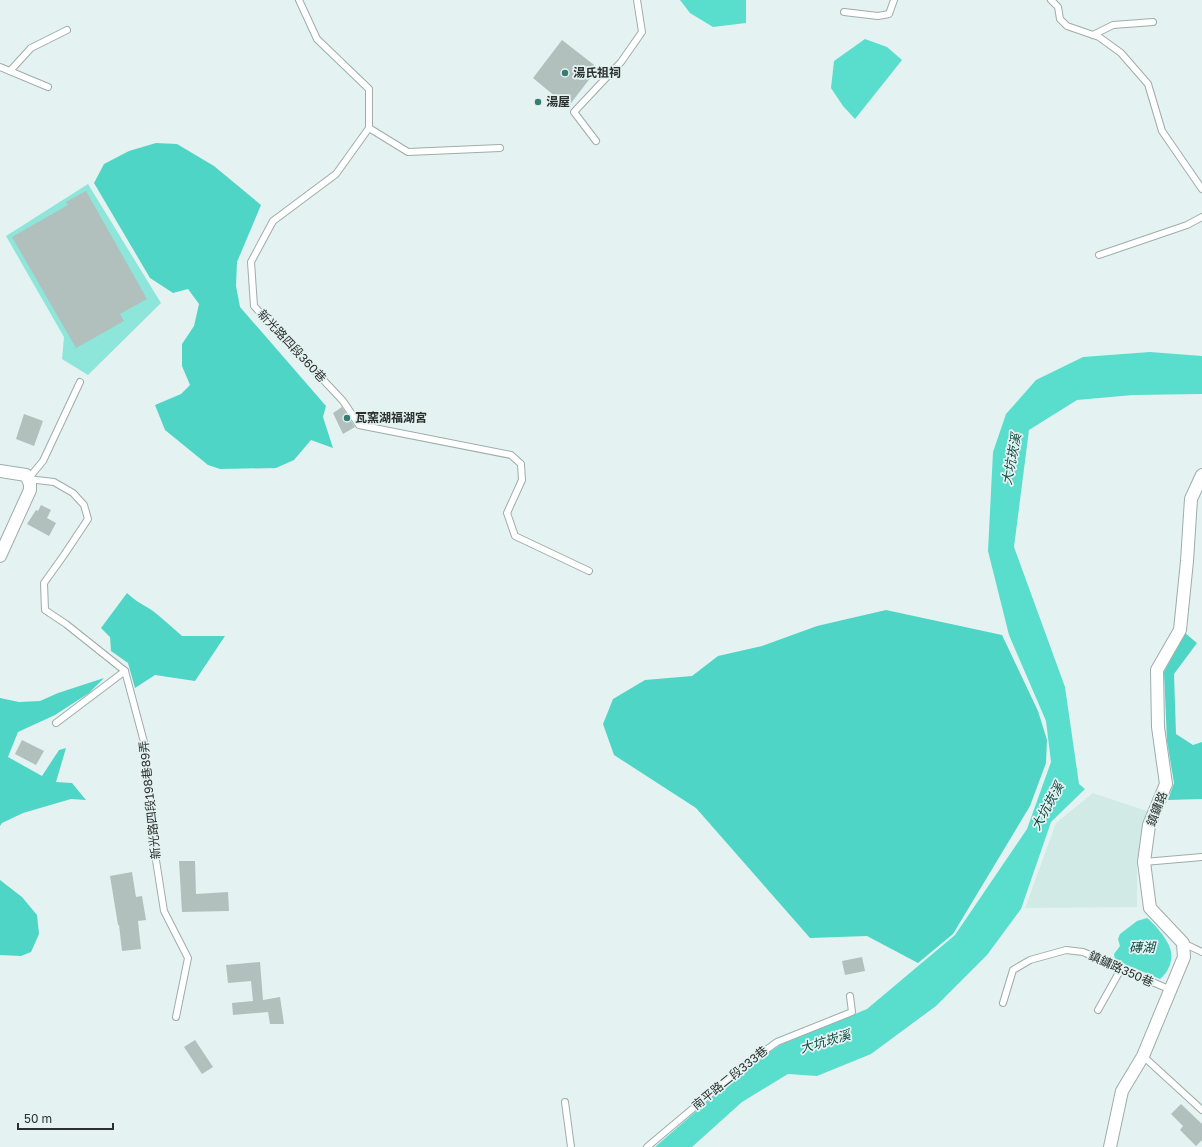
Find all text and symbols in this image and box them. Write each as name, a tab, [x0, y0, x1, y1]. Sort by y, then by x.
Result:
place label: 湯氏祖祠	[573, 65, 621, 80]
marker: 湯氏祖祠	[560, 68, 570, 78]
place label: 湯屋	[546, 94, 570, 109]
marker: 湯屋	[533, 97, 543, 107]
street label: 新光路四段360巷	[255, 306, 330, 385]
place label: 瓦窯湖福湖宮	[355, 410, 427, 425]
marker: 瓦窯湖福湖宮	[342, 413, 352, 423]
water label: 大坑崁溪	[998, 430, 1024, 486]
street label: 新光路四段198巷89弄	[136, 740, 163, 860]
water label: 大坑崁溪	[1027, 778, 1068, 833]
street label: 鎮鏞路	[1143, 789, 1170, 828]
water label: 磚湖	[1129, 939, 1157, 955]
street label: 鎮鏞路350巷	[1086, 948, 1156, 990]
water label: 大坑崁溪	[798, 1026, 854, 1056]
street label: 南平路二段333巷	[689, 1042, 771, 1113]
scale bar	[18, 1105, 113, 1131]
text: 50 m	[24, 1111, 52, 1126]

